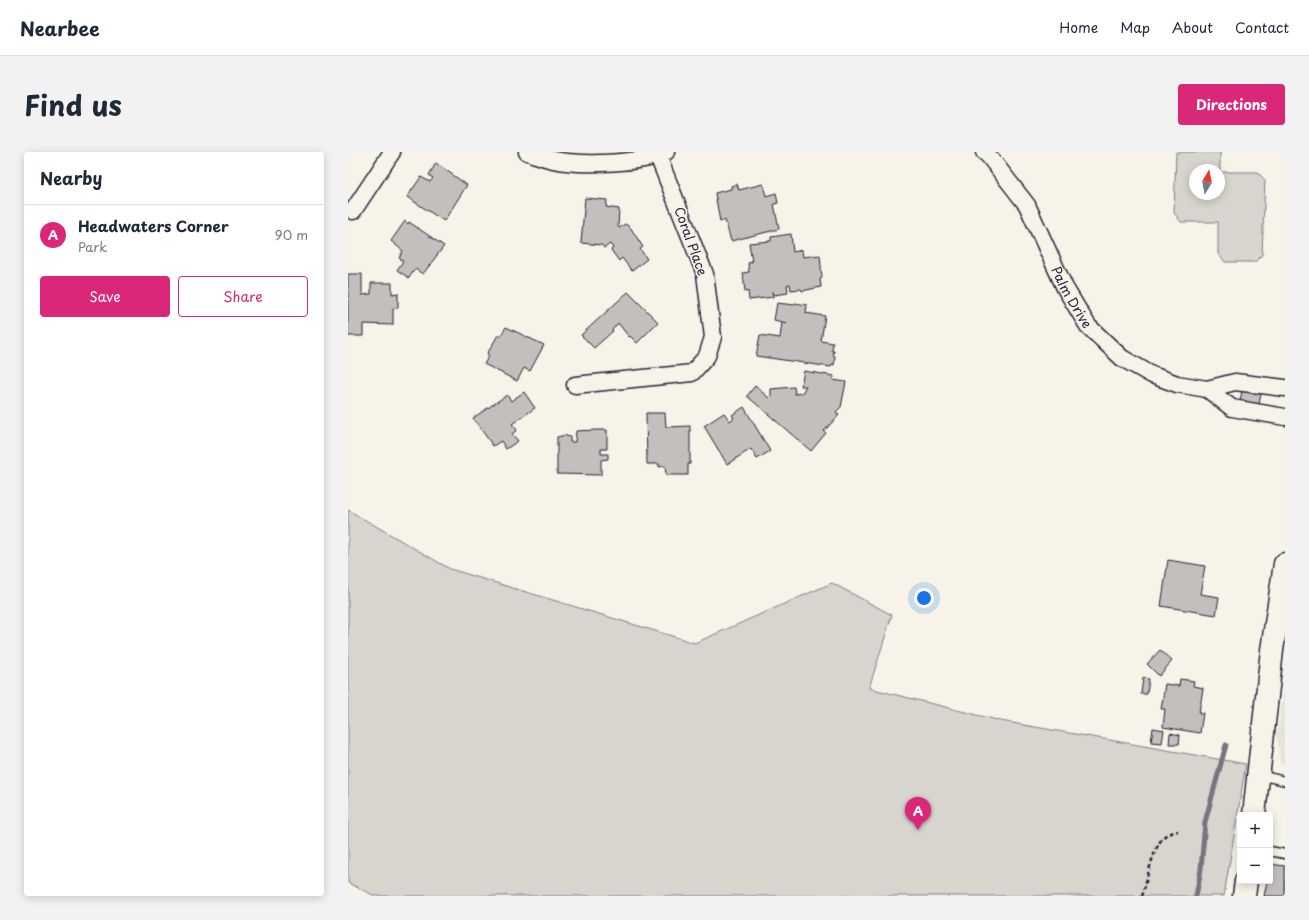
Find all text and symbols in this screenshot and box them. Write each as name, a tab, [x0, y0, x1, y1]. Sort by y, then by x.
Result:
text: Nearbee	[20, 14, 100, 42]
text: Home	[1059, 17, 1098, 38]
text: Map	[1120, 17, 1150, 38]
text: About	[1172, 17, 1213, 38]
text: Contact	[1235, 17, 1289, 38]
text: Find us	[24, 83, 122, 126]
button: Directions	[1178, 84, 1285, 125]
north arrow	[1189, 164, 1225, 200]
text: Nearby	[40, 165, 102, 191]
street label: Coral Place	[670, 204, 713, 278]
text: Headwaters Corner	[78, 214, 229, 237]
text: A	[48, 225, 58, 244]
text: 90 m	[275, 225, 308, 244]
text: Park	[78, 237, 107, 256]
street label: Palm Drive	[1047, 263, 1097, 332]
button: Save	[40, 276, 170, 317]
button: Share	[178, 276, 308, 317]
your location	[914, 588, 934, 608]
pin: A	[905, 797, 931, 830]
map controls	[1237, 812, 1273, 884]
button: +	[1237, 812, 1273, 848]
button: −	[1237, 848, 1273, 884]

